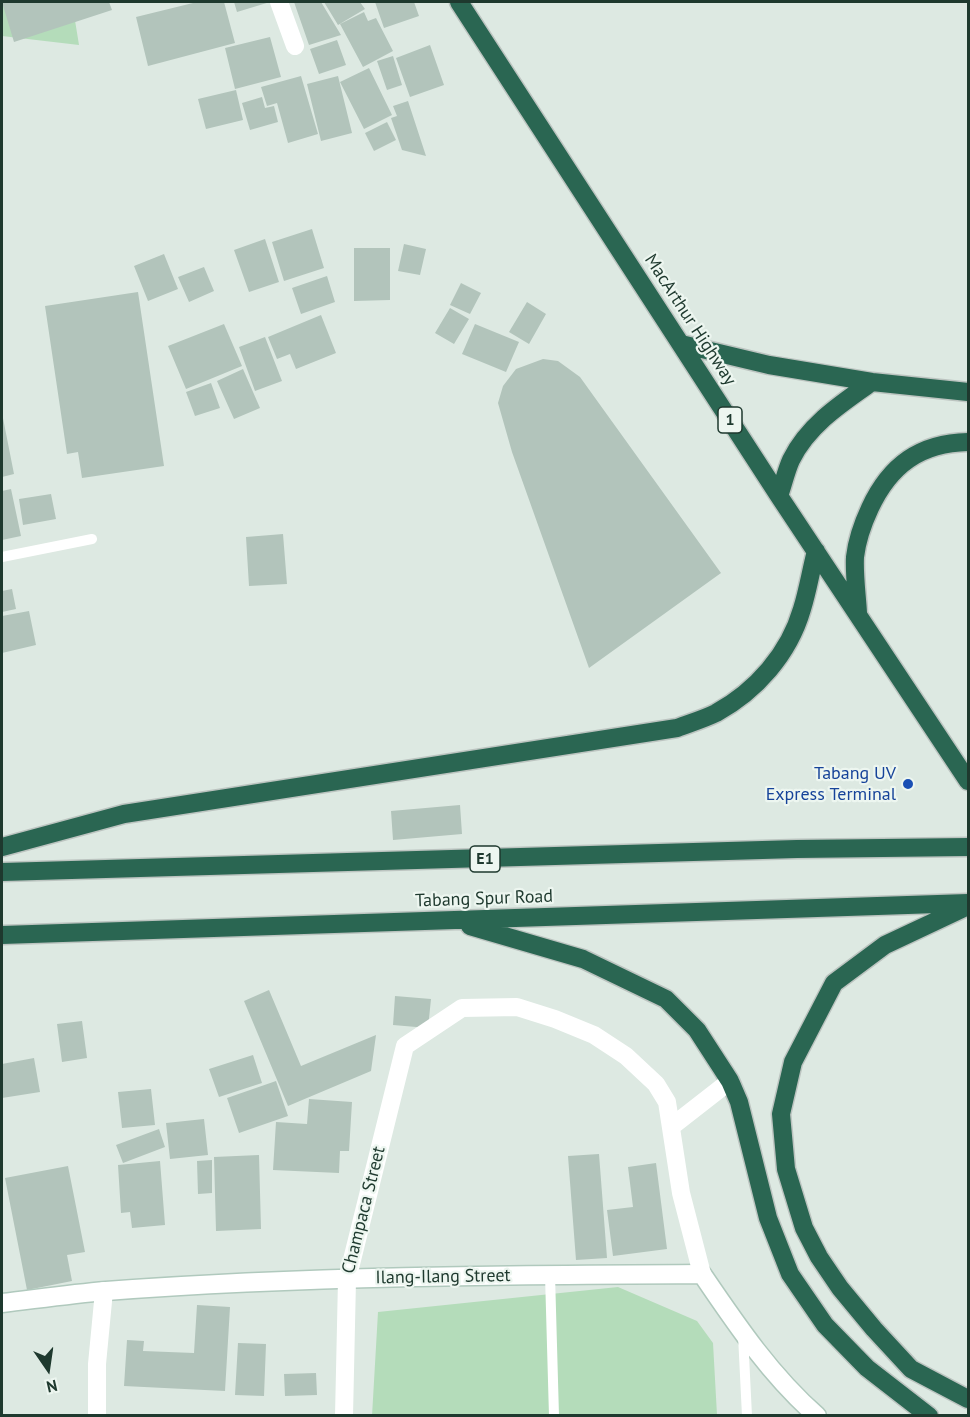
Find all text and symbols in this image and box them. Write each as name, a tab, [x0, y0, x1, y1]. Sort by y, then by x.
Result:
street label: MacArthur Highway	[640, 250, 740, 390]
road number: 1	[718, 407, 742, 433]
place label: Tabang UV Express Terminal	[766, 763, 896, 806]
marker: Tabang UV Express Terminal	[901, 777, 915, 791]
road number: E1	[470, 846, 500, 872]
street label: Tabang Spur Road	[415, 886, 553, 912]
street label: Champaca Street	[338, 1144, 390, 1276]
street label: Ilang-Ilang Street	[375, 1265, 511, 1289]
north arrow	[18, 1339, 78, 1399]
text: N	[45, 1376, 59, 1397]

